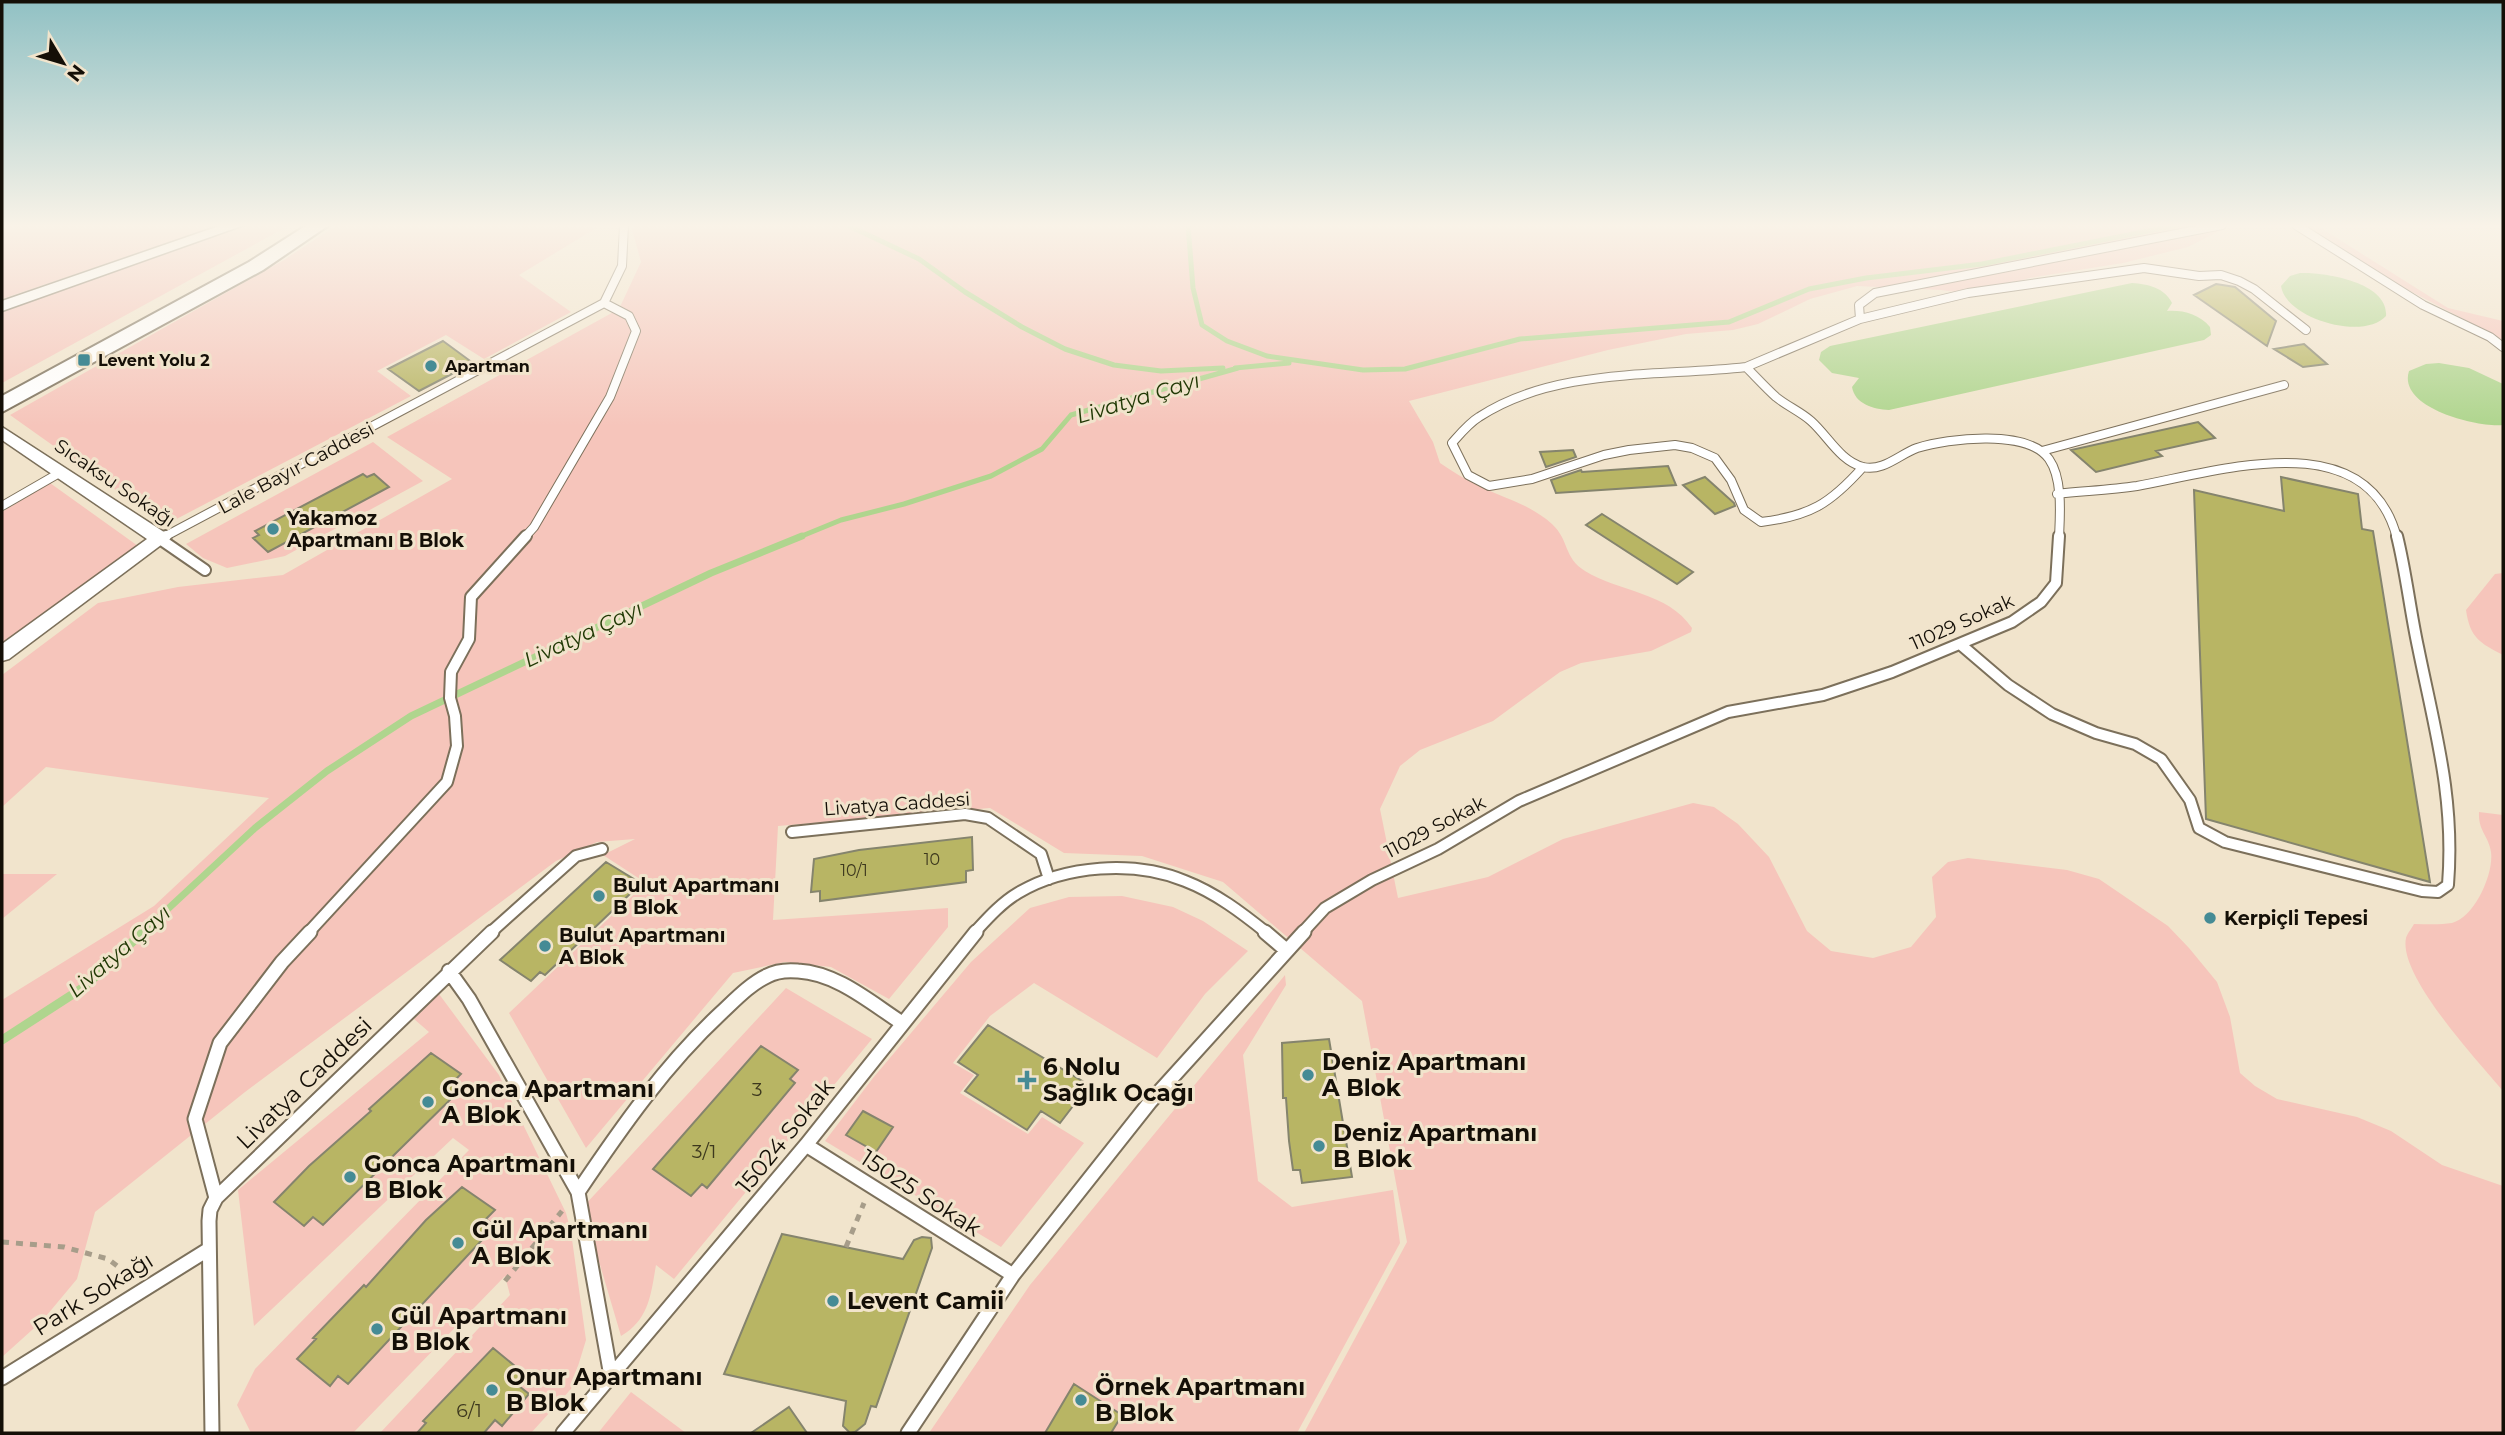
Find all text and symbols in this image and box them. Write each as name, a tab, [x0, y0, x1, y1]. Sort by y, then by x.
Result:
north arrow	[28, 28, 98, 98]
text: N	[62, 60, 90, 86]
place label: Levent Yolu 2	[98, 351, 210, 370]
marker: Levent Yolu 2	[76, 352, 92, 368]
place label: Apartman	[444, 357, 530, 376]
marker: Apartman	[423, 358, 439, 374]
water label: Livatya Çayı	[1073, 367, 1203, 429]
street label: Lale Bayır Caddesi	[214, 417, 378, 519]
street label: Sıcaksu Sokağı	[50, 434, 180, 532]
place label: Yakamoz Apartmanı B Blok	[286, 507, 464, 552]
marker: Yakamoz Apartmanı B Blok	[265, 521, 281, 537]
street label: 11029 Sokak	[1907, 589, 2018, 655]
water label: Livatya Çayı	[520, 596, 646, 672]
street label: Livatya Caddesi	[823, 787, 971, 821]
street label: 11029 Sokak	[1381, 790, 1490, 863]
house number: 10	[924, 850, 940, 869]
house number: 10/1	[840, 861, 868, 880]
place label: Bulut Apartmanı B Blok	[613, 874, 779, 919]
marker: Bulut Apartmanı B Blok	[591, 888, 607, 904]
water label: Livatya Çayı	[63, 900, 175, 1002]
place label: Kerpiçli Tepesi	[2224, 907, 2368, 930]
marker: Kerpiçli Tepesi	[2202, 910, 2218, 926]
place label: Bulut Apartmanı A Blok	[558, 924, 725, 969]
marker: Bulut Apartmanı A Blok	[537, 938, 553, 954]
street label: Livatya Caddesi	[230, 1011, 378, 1155]
place label: Deniz Apartmanı A Blok	[1321, 1048, 1526, 1102]
place label: 6 Nolu Sağlık Ocağı	[1043, 1053, 1194, 1107]
marker: Deniz Apartmanı A Blok	[1300, 1067, 1316, 1083]
marker: 6 Nolu Sağlık Ocağı	[1017, 1070, 1037, 1090]
street label: 15024 Sokak	[730, 1073, 840, 1199]
place label: Gonca Apartmanı A Blok	[441, 1075, 654, 1129]
house number: 3	[752, 1078, 762, 1101]
marker: Gonca Apartmanı A Blok	[420, 1094, 436, 1110]
place label: Deniz Apartmanı B Blok	[1333, 1119, 1537, 1173]
marker: Deniz Apartmanı B Blok	[1311, 1138, 1327, 1154]
house number: 3/1	[692, 1140, 716, 1163]
street label: 15025 Sokak	[855, 1144, 987, 1242]
place label: Gonca Apartmanı B Blok	[364, 1150, 576, 1204]
marker: Gonca Apartmanı B Blok	[342, 1169, 358, 1185]
place label: Gül Apartmanı A Blok	[471, 1216, 648, 1270]
marker: Gül Apartmanı A Blok	[450, 1235, 466, 1251]
street label: Park Sokağı	[28, 1246, 158, 1342]
place label: Levent Camii	[847, 1287, 1004, 1315]
marker: Levent Camii	[825, 1293, 841, 1309]
place label: Gül Apartmanı B Blok	[391, 1302, 567, 1356]
marker: Gül Apartmanı B Blok	[369, 1321, 385, 1337]
place label: Onur Apartmanı B Blok	[506, 1363, 702, 1417]
place label: Örnek Apartmanı B Blok	[1095, 1373, 1305, 1427]
marker: Onur Apartmanı B Blok	[484, 1382, 500, 1398]
marker: Örnek Apartmanı B Blok	[1073, 1392, 1089, 1408]
house number: 6/1	[456, 1399, 482, 1422]

